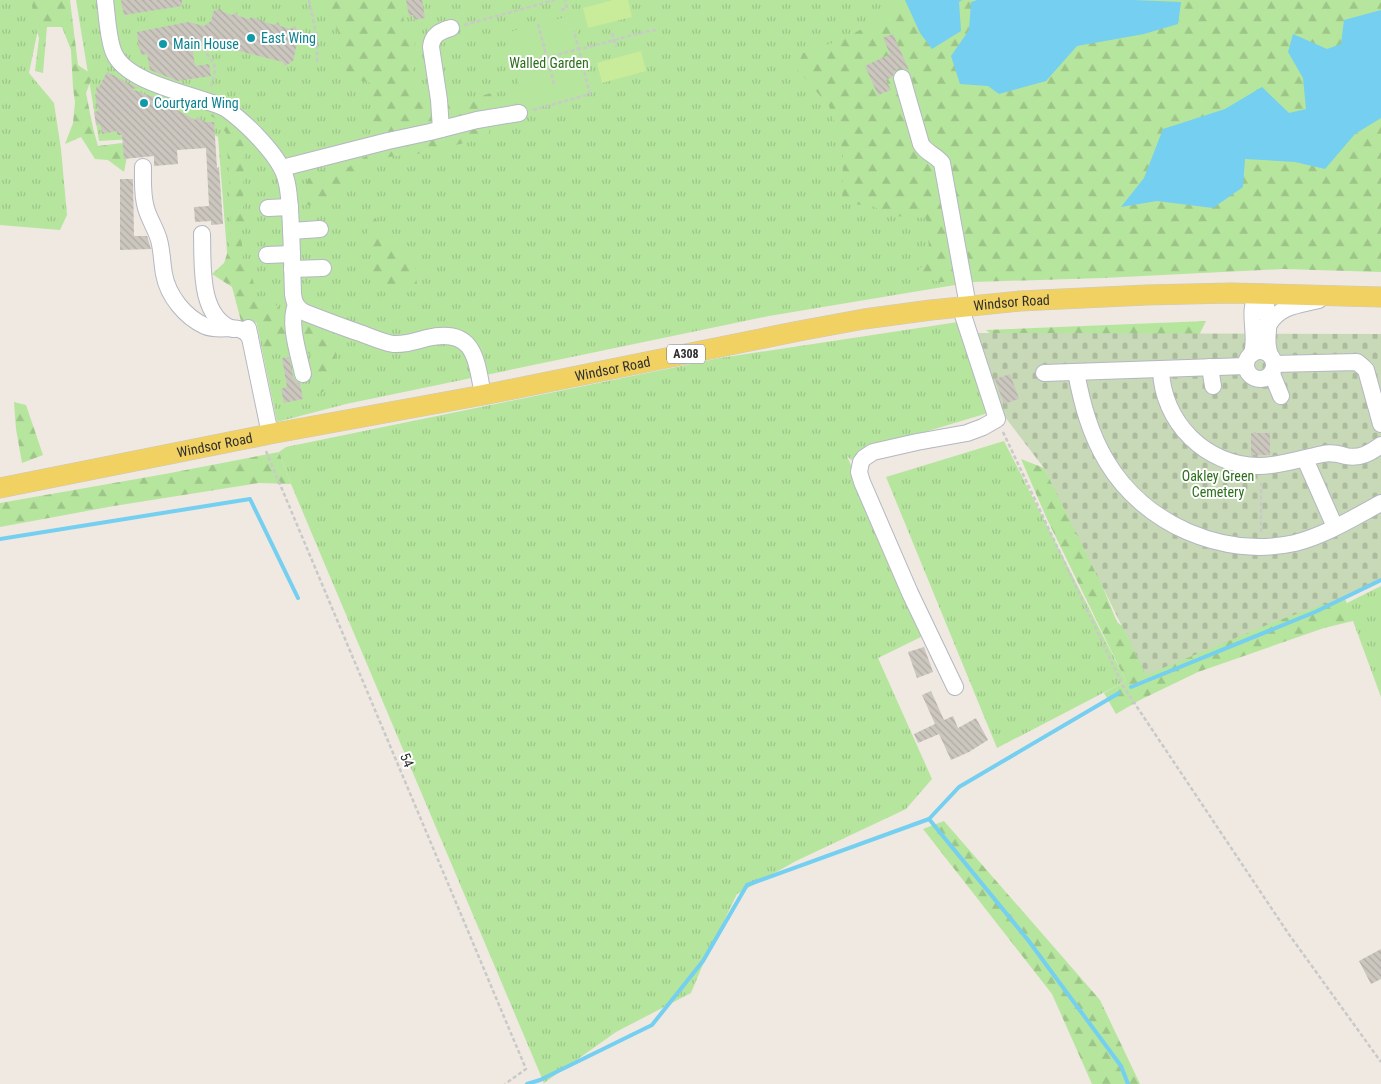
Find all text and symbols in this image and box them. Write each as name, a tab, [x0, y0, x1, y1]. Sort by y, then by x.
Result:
place label: East Wing	[261, 30, 316, 46]
marker: East Wing	[245, 32, 257, 44]
place label: Main House	[173, 36, 239, 52]
marker: Main House	[157, 38, 169, 50]
park label: Walled Garden	[509, 55, 589, 71]
place label: Courtyard Wing	[154, 95, 239, 111]
marker: Courtyard Wing	[138, 97, 150, 109]
street label: Windsor Road	[973, 292, 1050, 314]
road number: A308	[667, 344, 705, 364]
street label: Windsor Road	[573, 353, 652, 384]
street label: Windsor Road	[176, 430, 254, 460]
park label: Oakley Green Cemetery	[1182, 468, 1254, 500]
street label: 54	[397, 751, 417, 770]

